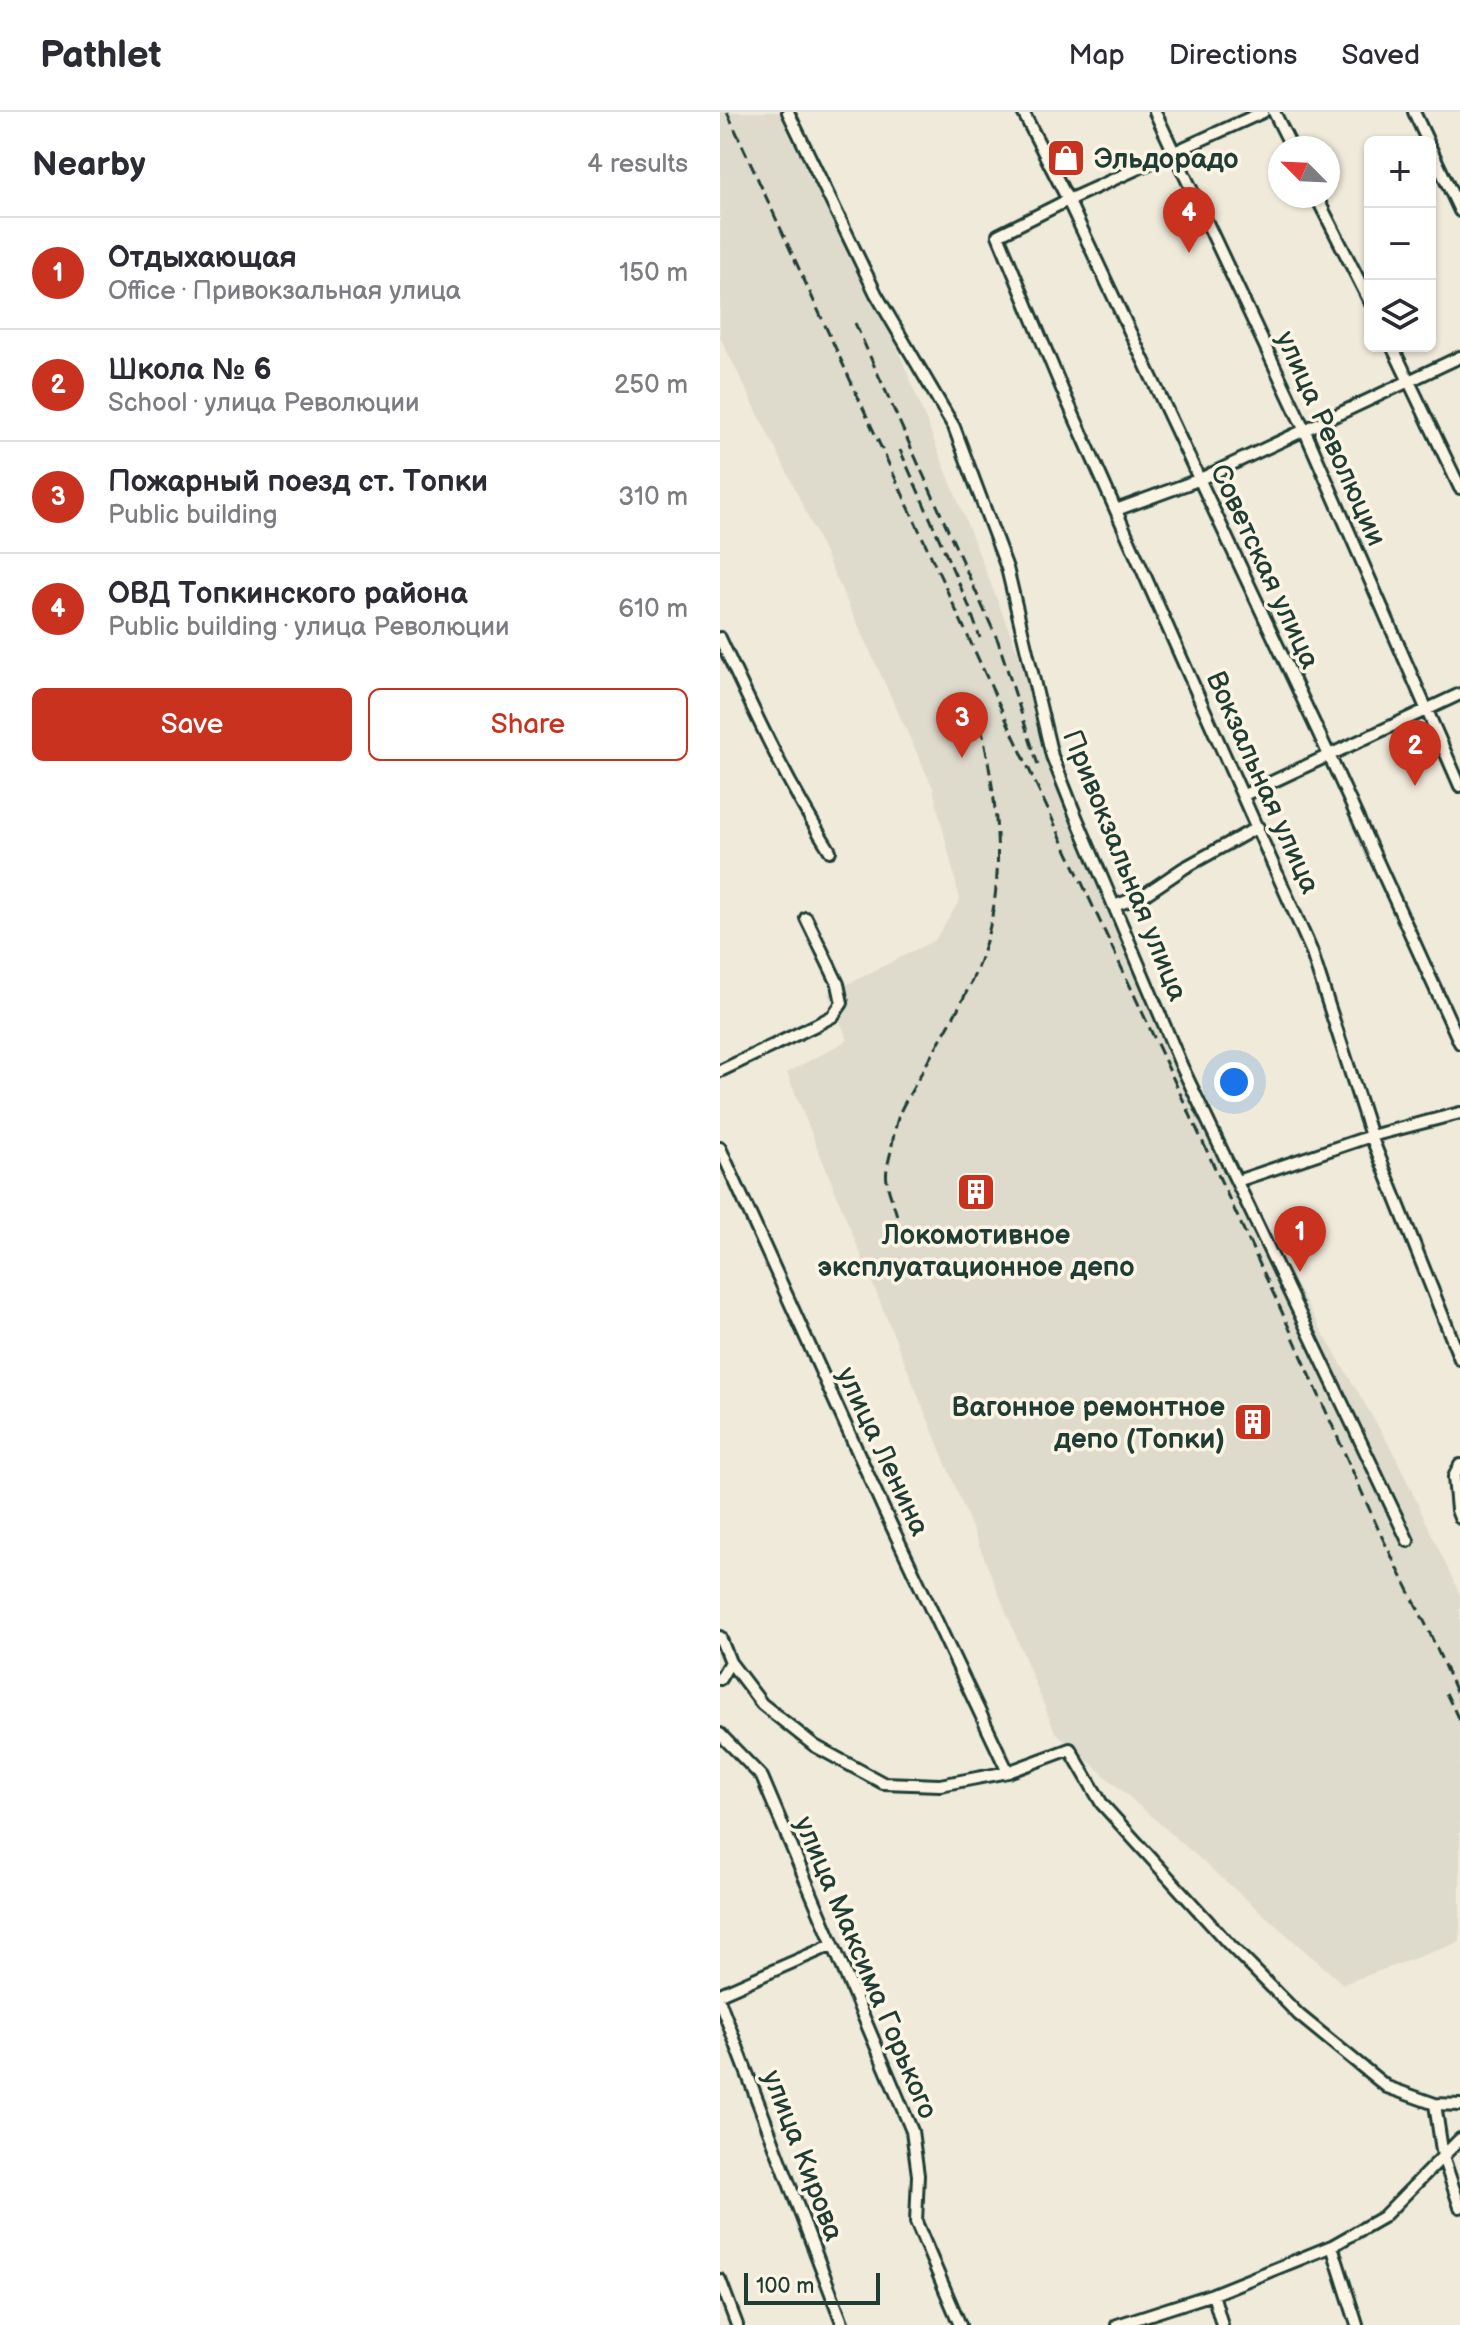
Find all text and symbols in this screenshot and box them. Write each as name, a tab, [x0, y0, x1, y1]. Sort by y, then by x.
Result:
text: Pathlet	[40, 33, 161, 78]
text: Map	[1068, 39, 1125, 72]
text: Directions	[1169, 39, 1297, 72]
text: Saved	[1341, 39, 1420, 72]
north arrow	[1268, 136, 1340, 208]
map controls	[1364, 136, 1436, 352]
button: +	[1364, 136, 1436, 208]
shop icon: Эльдорадо	[1045, 137, 1087, 179]
place label: Эльдорадо	[1094, 143, 1239, 176]
text: Nearby	[32, 144, 146, 185]
text: 4 results	[587, 149, 688, 180]
pin: 4	[1163, 187, 1215, 253]
button: −	[1364, 208, 1436, 280]
text: Отдыхающая	[108, 240, 297, 276]
text: 1	[53, 258, 63, 289]
text: 150 m	[619, 258, 688, 289]
text: Office · Привокзальная улица	[108, 276, 461, 307]
button: layers	[1364, 280, 1436, 352]
street label: улица Революции	[1268, 326, 1393, 551]
text: Школа № 6	[108, 352, 272, 388]
text: 2	[50, 370, 66, 401]
text: 250 m	[614, 370, 688, 401]
text: School · улица Революции	[108, 388, 419, 419]
street label: Советская улица	[1203, 459, 1327, 674]
text: Пожарный поезд ст. Топки	[108, 464, 488, 500]
text: 3	[50, 482, 66, 513]
text: 310 m	[618, 482, 688, 513]
text: Public building	[108, 500, 277, 531]
text: ОВД Топкинского района	[108, 576, 468, 612]
text: 4	[50, 594, 66, 625]
text: 610 m	[618, 594, 688, 625]
text: Public building · улица Революции	[108, 612, 510, 643]
street label: Вокзальная улица	[1199, 666, 1327, 899]
button: Save	[32, 688, 352, 761]
button: Share	[368, 688, 688, 761]
pin: 3	[936, 692, 988, 758]
pin: 2	[1389, 720, 1441, 786]
street label: Привокзальная улица	[1055, 725, 1194, 1006]
your location	[1214, 1062, 1254, 1102]
building icon: Локомотивное эксплуатационное депо	[955, 1171, 997, 1213]
pin: 1	[1274, 1206, 1326, 1272]
place label: Локомотивное эксплуатационное депо	[817, 1219, 1135, 1284]
street label: улица Ленина	[829, 1362, 936, 1542]
place label: Вагонное ремонтное депо (Топки)	[952, 1391, 1225, 1456]
building icon: Вагонное ремонтное депо (Топки)	[1232, 1401, 1274, 1443]
street label: улица Максима Горького	[787, 1812, 944, 2124]
street label: улица Кирова	[755, 2065, 850, 2246]
scale bar	[744, 2269, 880, 2305]
text: 100 m	[756, 2273, 815, 2300]

